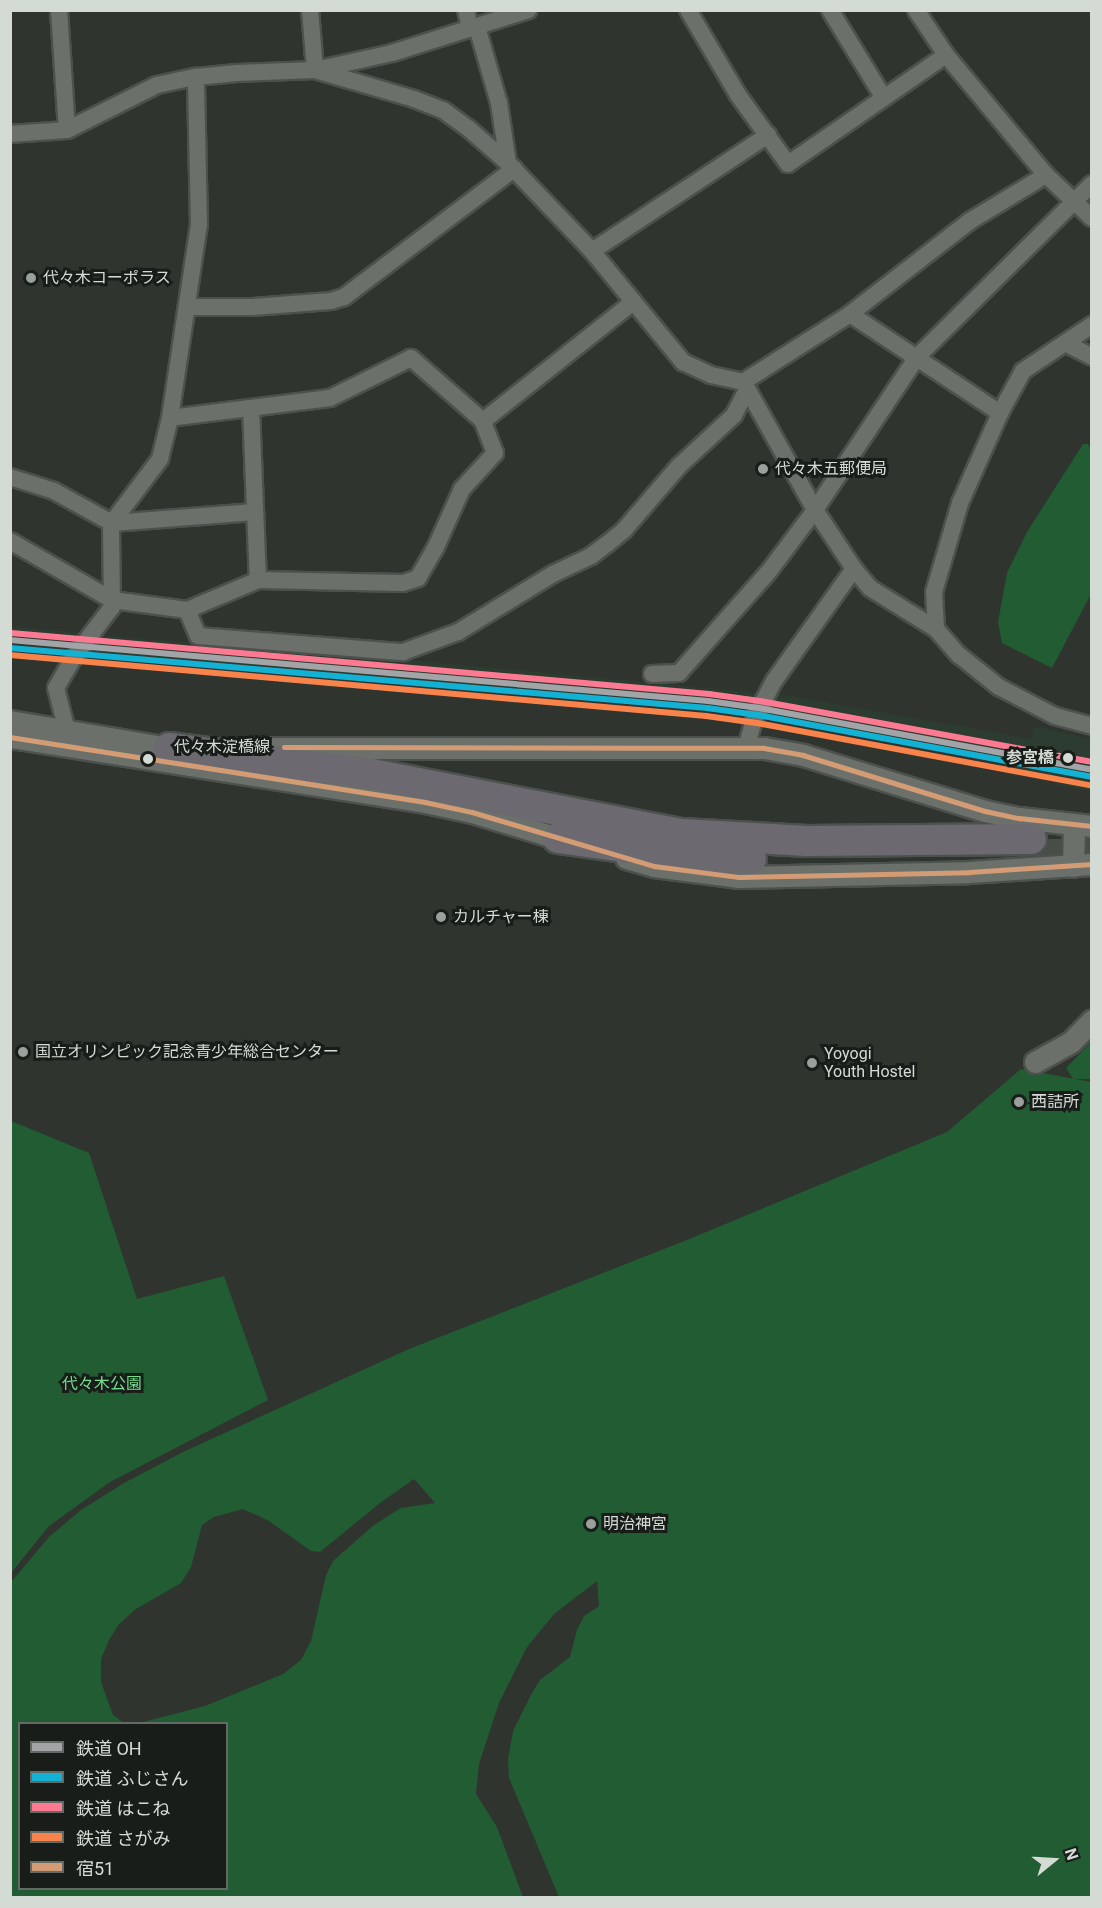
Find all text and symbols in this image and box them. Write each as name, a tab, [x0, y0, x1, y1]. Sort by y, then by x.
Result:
place label: 代々木コーポラス	[43, 268, 171, 288]
marker: 代々木コーポラス	[24, 271, 38, 285]
place label: 代々木五郵便局	[775, 459, 887, 479]
marker: 代々木五郵便局	[756, 462, 770, 476]
street label: 代々木淀橋線	[174, 737, 270, 757]
place label: 参宮橋	[1006, 748, 1054, 768]
marker: 参宮橋	[1059, 749, 1077, 767]
unlabelled marker	[142, 753, 154, 765]
place label: カルチャー棟	[453, 907, 549, 927]
marker: カルチャー棟	[434, 910, 448, 924]
place label: 国立オリンピック記念青少年総合センター	[35, 1042, 339, 1062]
place label: Yoyogi Youth Hostel	[824, 1044, 915, 1082]
marker: 国立オリンピック記念青少年総合センター	[16, 1045, 30, 1059]
marker: Yoyogi Youth Hostel	[805, 1056, 819, 1070]
place label: 西詰所	[1031, 1092, 1079, 1112]
marker: 西詰所	[1012, 1095, 1026, 1109]
park label: 代々木公園	[62, 1374, 142, 1394]
place label: 明治神宮	[603, 1514, 667, 1534]
marker: 明治神宮	[584, 1517, 598, 1531]
legend	[18, 1722, 228, 1890]
text: 鉄道 OH	[76, 1738, 142, 1759]
text: 鉄道 ふじさん	[76, 1768, 188, 1789]
text: 鉄道 はこね	[76, 1798, 170, 1819]
text: 鉄道 さがみ	[76, 1828, 170, 1849]
north arrow	[1024, 1830, 1084, 1890]
text: N	[1061, 1846, 1082, 1863]
text: 宿51	[76, 1858, 114, 1879]

